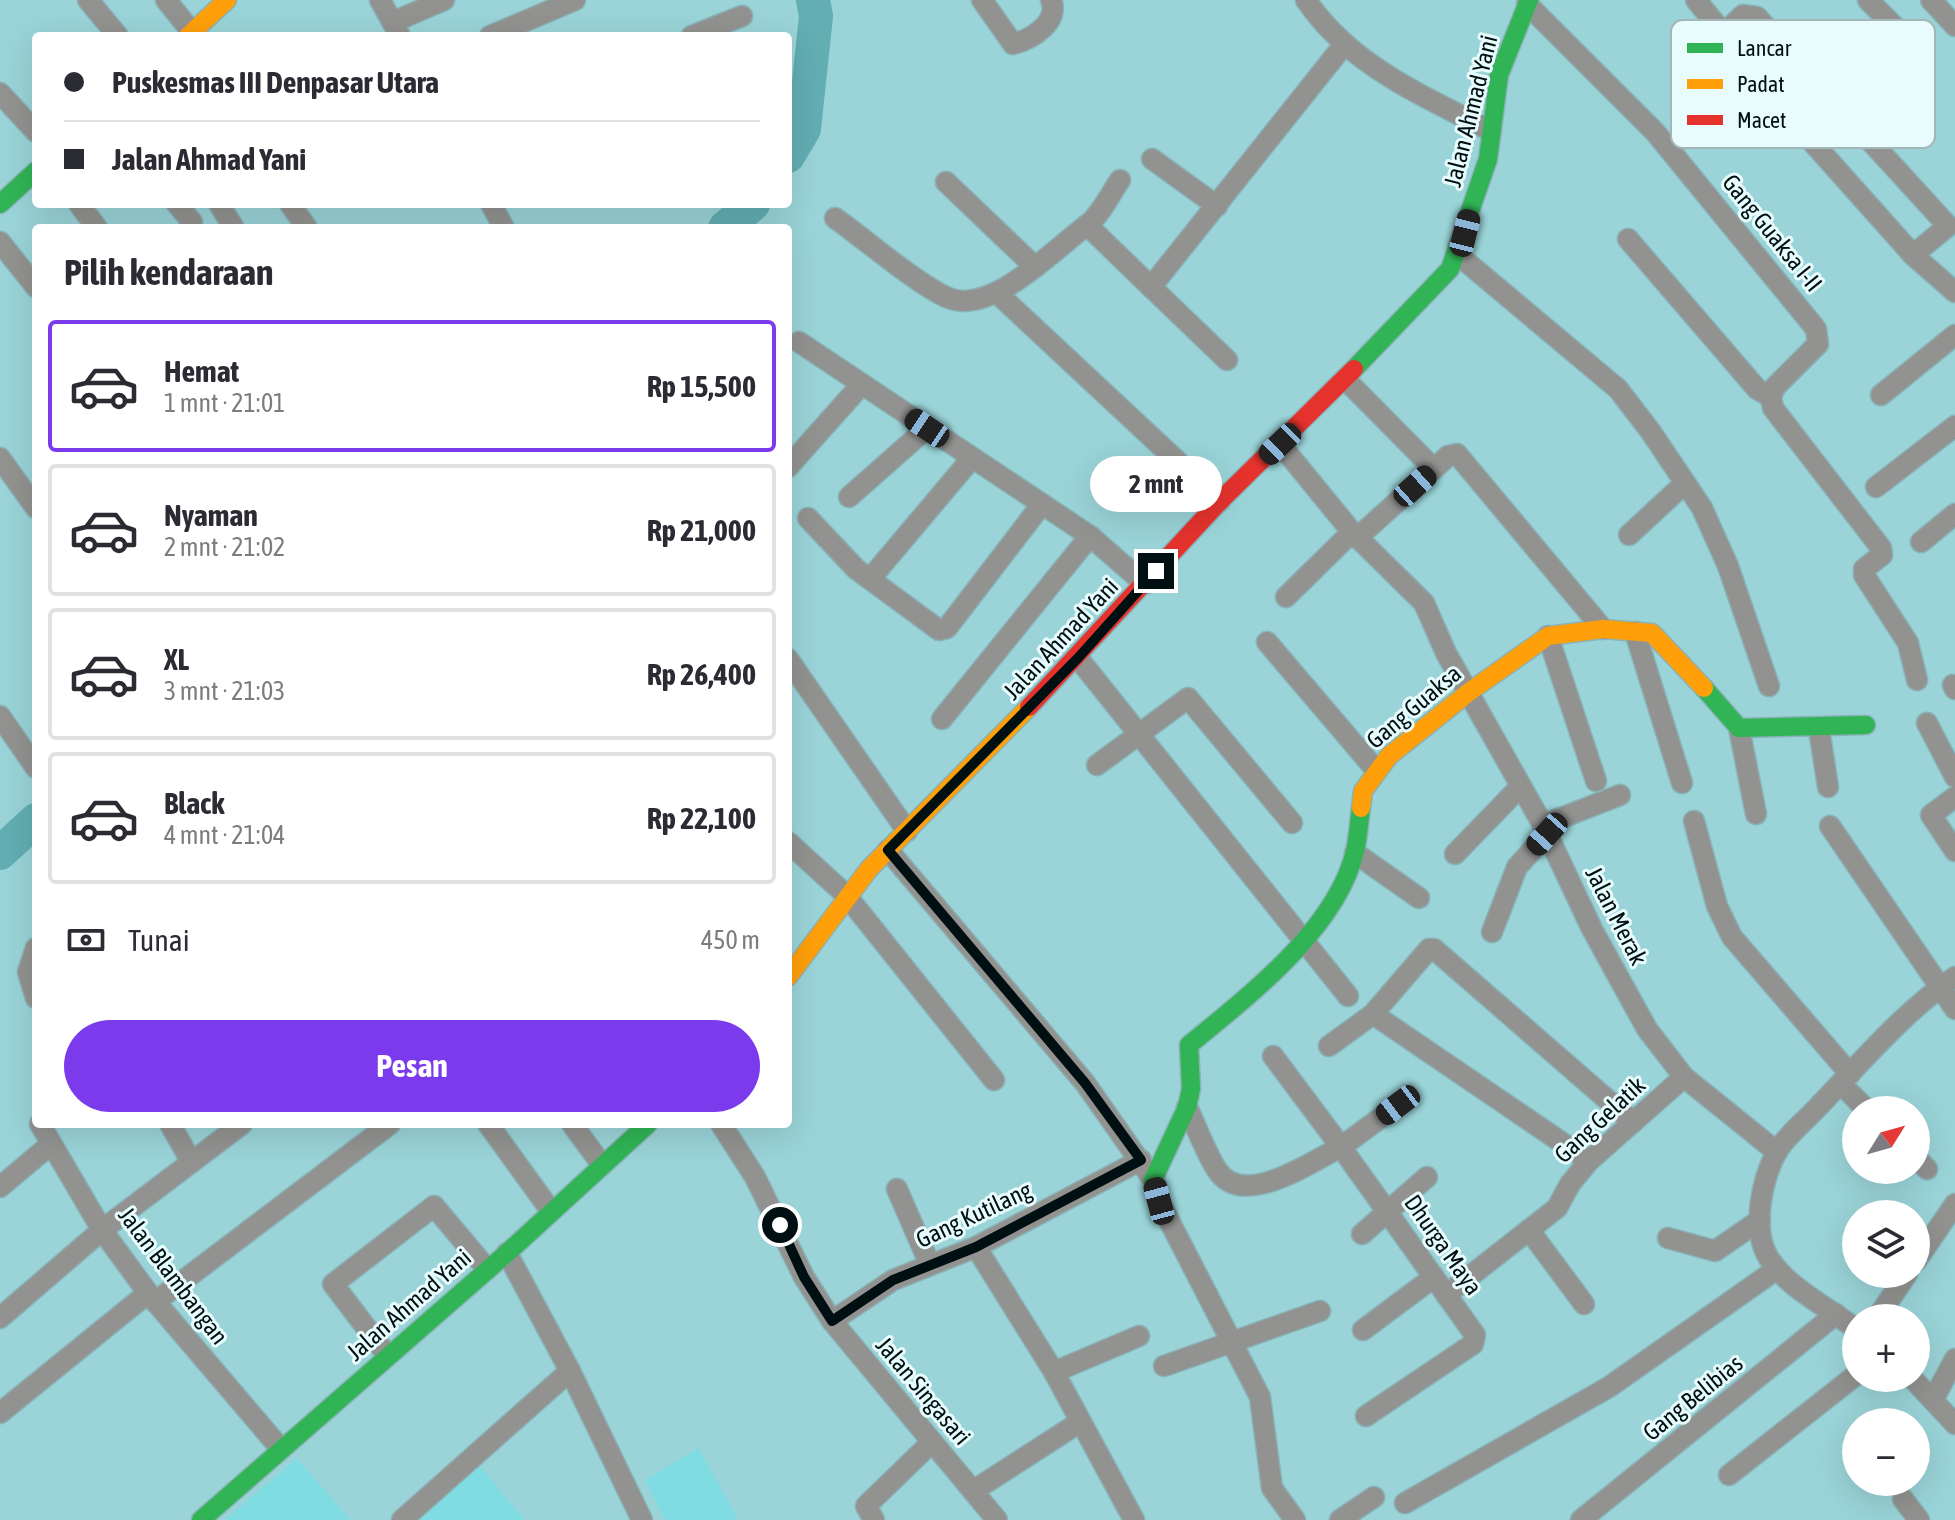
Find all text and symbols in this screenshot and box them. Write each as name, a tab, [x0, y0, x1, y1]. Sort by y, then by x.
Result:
legend	[1671, 20, 1935, 148]
street label: Jalan Ahmad Yani	[1439, 32, 1502, 190]
text: Lancar	[1737, 35, 1792, 61]
text: Puskesmas III Denpasar Utara	[112, 65, 439, 99]
text: Padat	[1737, 71, 1785, 97]
text: Macet	[1737, 107, 1786, 133]
text: Jalan Ahmad Yani	[112, 142, 306, 176]
street label: Gang Guaksa I-II	[1717, 169, 1828, 297]
car	[1448, 207, 1482, 259]
text: Pilih kendaraan	[64, 251, 273, 293]
icon: car	[68, 350, 140, 422]
text: Hemat	[164, 354, 239, 388]
text: Rp 15,500	[647, 369, 756, 403]
text: 1 mnt · 21:01	[164, 388, 285, 418]
car	[900, 405, 954, 451]
car	[1254, 419, 1306, 469]
callout: 2 mnt	[1090, 455, 1222, 511]
car	[1389, 461, 1441, 511]
text: 2 mnt	[1129, 469, 1183, 499]
icon: car	[68, 494, 140, 566]
text: Nyaman	[164, 498, 258, 532]
text: Rp 21,000	[647, 513, 756, 547]
text: 2 mnt · 21:02	[164, 532, 285, 562]
route end	[1138, 553, 1174, 589]
street label: Jalan Ahmad Yani	[998, 573, 1123, 705]
icon: car	[68, 638, 140, 710]
text: XL	[164, 642, 189, 676]
text: Rp 26,400	[647, 657, 756, 691]
street label: Gang Guaksa	[1361, 659, 1466, 754]
text: 3 mnt · 21:03	[164, 676, 285, 706]
icon: car	[68, 782, 140, 854]
text: Black	[164, 786, 224, 820]
text: Rp 22,100	[647, 801, 756, 835]
car	[1522, 808, 1572, 860]
text: 4 mnt · 21:04	[164, 820, 285, 850]
street label: Jalan Merak	[1580, 862, 1653, 970]
icon: cash	[64, 918, 108, 962]
text: Tunai	[128, 923, 190, 957]
text: 450 m	[701, 925, 760, 955]
button: Pesan	[64, 1020, 760, 1112]
street label: Gang Gelatik	[1549, 1071, 1651, 1168]
car	[1372, 1081, 1424, 1129]
north arrow	[1842, 1096, 1930, 1184]
map controls	[1842, 1096, 1930, 1496]
car	[1141, 1175, 1177, 1227]
street label: Gang Kutilang	[912, 1176, 1036, 1253]
street label: Dhurga Maya	[1399, 1190, 1488, 1300]
button: layers	[1842, 1200, 1930, 1288]
street label: Jalan Blambangan	[113, 1202, 234, 1349]
route start	[762, 1207, 798, 1243]
street label: Jalan Ahmad Yani	[341, 1243, 476, 1366]
button: +	[1842, 1304, 1930, 1392]
street label: Jalan Singasari	[871, 1332, 976, 1450]
street label: Gang Belibias	[1638, 1349, 1748, 1446]
button: −	[1842, 1408, 1930, 1496]

